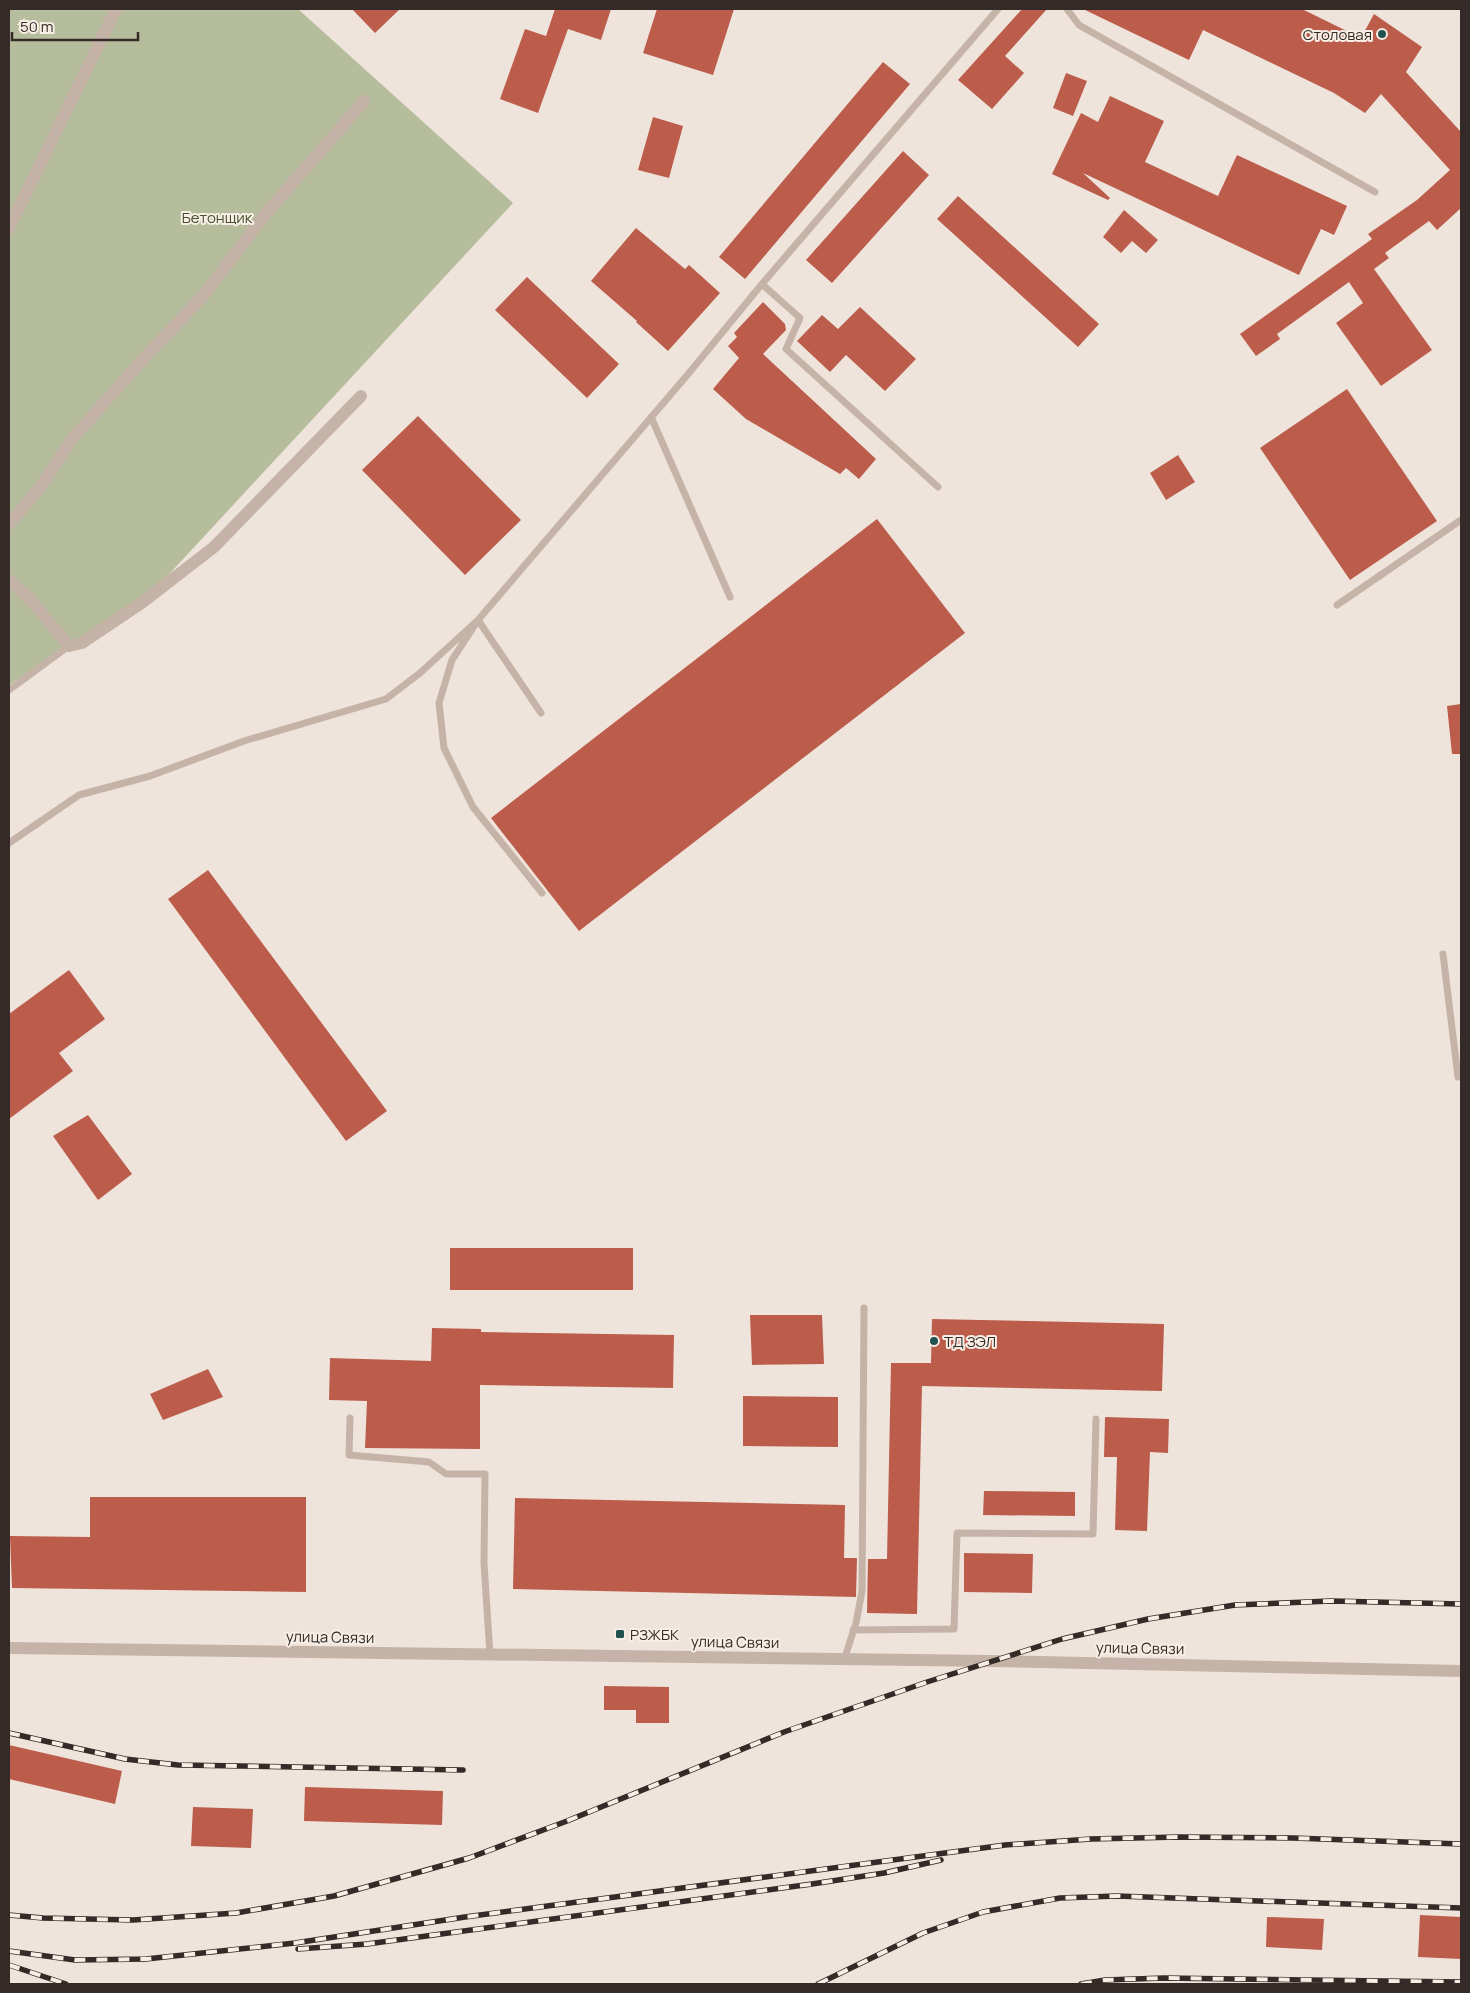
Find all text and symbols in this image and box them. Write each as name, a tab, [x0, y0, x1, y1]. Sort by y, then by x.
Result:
scale bar	[12, 10, 139, 42]
text: 50 m	[20, 16, 54, 37]
place label: Столовая	[1303, 24, 1372, 45]
marker: Столовая	[1376, 28, 1388, 40]
park label: Бетонщик	[182, 207, 253, 228]
place label: ТД ЗЭЛ	[944, 1331, 996, 1352]
marker: ТД ЗЭЛ	[928, 1335, 940, 1347]
place label: РЗЖБК	[630, 1624, 679, 1645]
street label: улица Связи	[286, 1626, 374, 1648]
marker: РЗЖБК	[614, 1628, 626, 1640]
street label: улица Связи	[691, 1631, 779, 1653]
street label: улица Связи	[1096, 1637, 1184, 1659]

